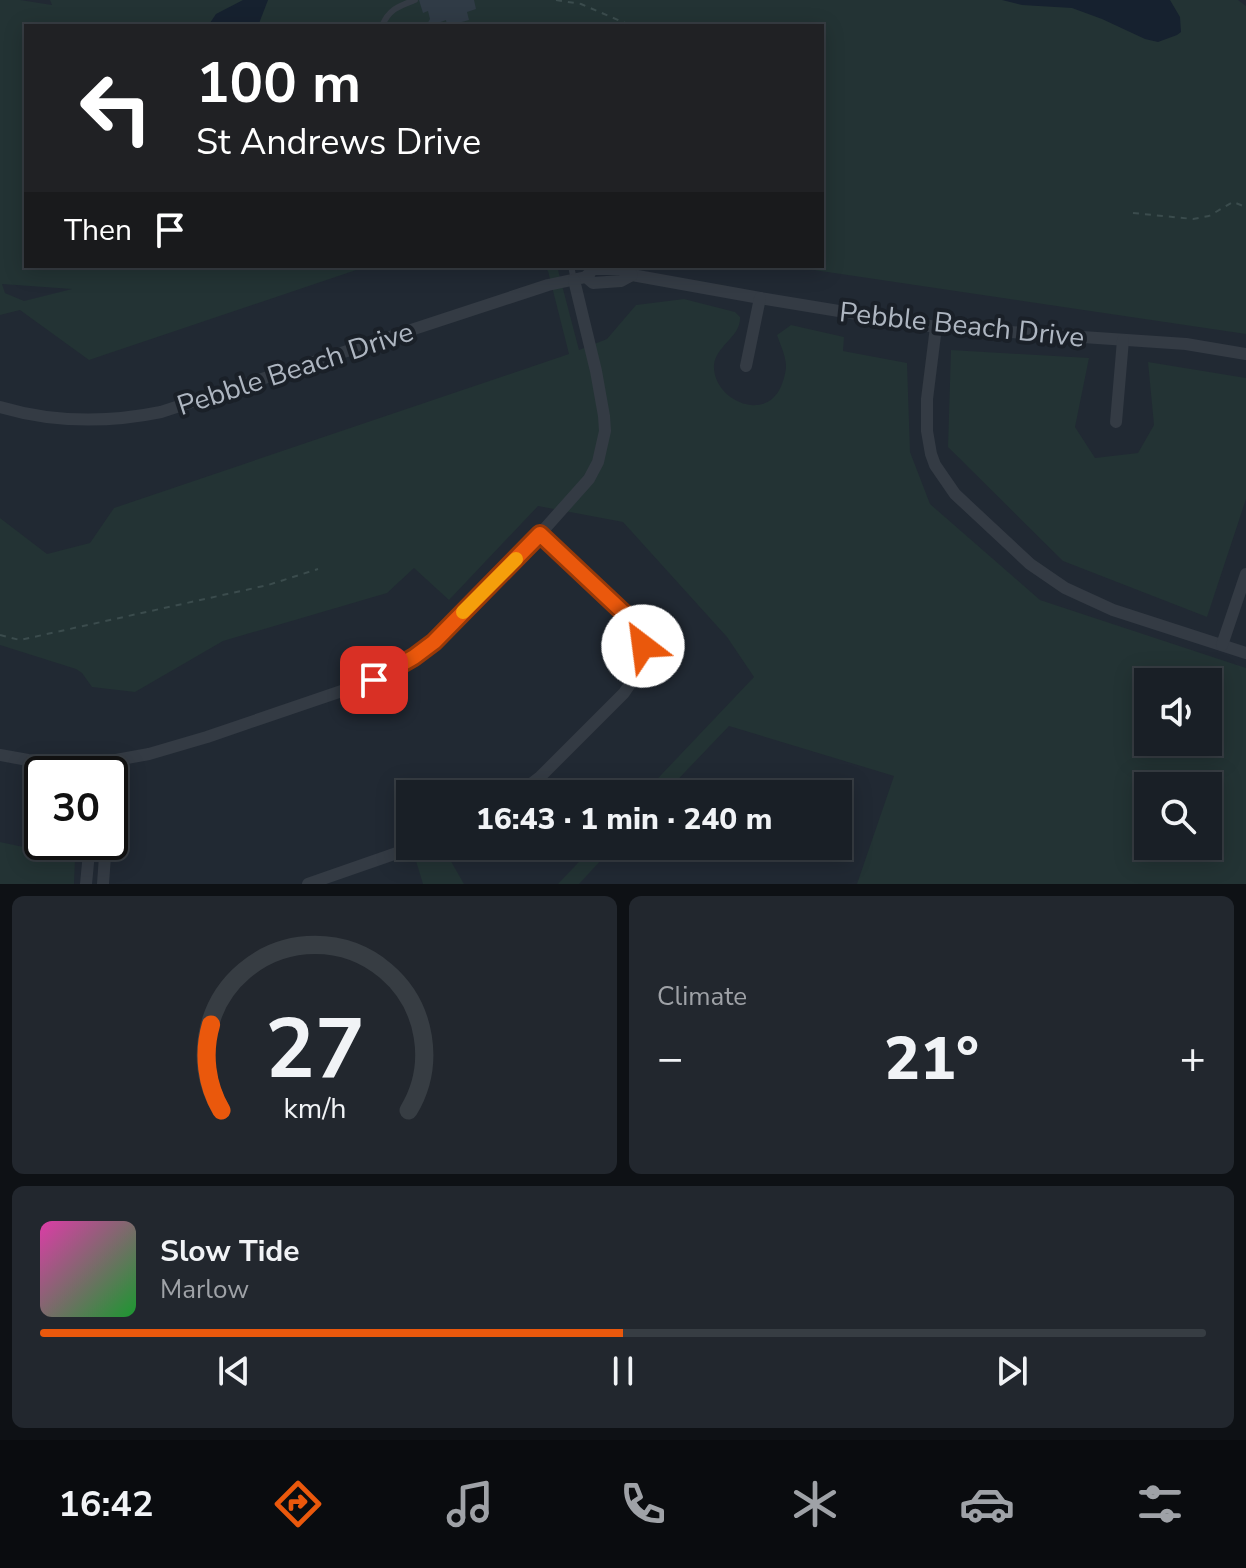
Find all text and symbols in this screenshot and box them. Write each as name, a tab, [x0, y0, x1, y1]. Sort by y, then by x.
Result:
text: 100 m	[196, 45, 361, 122]
icon: left	[64, 56, 168, 160]
text: St Andrews Drive	[196, 118, 481, 167]
icon: arrive	[148, 208, 192, 252]
text: Then	[64, 210, 132, 251]
street label: Pebble Beach Drive	[838, 293, 1086, 357]
street label: Pebble Beach Drive	[172, 313, 418, 425]
position arrow	[601, 604, 685, 688]
pin	[340, 646, 408, 714]
icon: arrive	[352, 658, 396, 702]
map controls	[1134, 668, 1222, 860]
button: sound	[1134, 668, 1222, 756]
speed limit sign: 30	[24, 756, 128, 860]
button: search	[1134, 772, 1222, 860]
text: 16:43 · 1 min · 240 m	[476, 799, 772, 840]
text: Climate	[657, 979, 747, 1014]
text: 27	[265, 993, 364, 1106]
text: 21°	[884, 1018, 979, 1100]
text: −	[657, 1029, 683, 1089]
text: +	[1180, 1029, 1206, 1089]
text: km/h	[283, 1089, 346, 1128]
text: Slow Tide	[160, 1231, 300, 1272]
text: Marlow	[160, 1272, 249, 1307]
icon: previous	[212, 1349, 256, 1393]
icon: pause	[601, 1349, 645, 1393]
icon: next	[990, 1349, 1034, 1393]
icon: directions	[270, 1476, 326, 1532]
icon: music	[442, 1476, 498, 1532]
icon: phone	[615, 1476, 671, 1532]
icon: climate	[787, 1476, 843, 1532]
icon: car	[959, 1476, 1015, 1532]
icon: filters	[1132, 1476, 1188, 1532]
text: 16:42	[58, 1480, 154, 1529]

